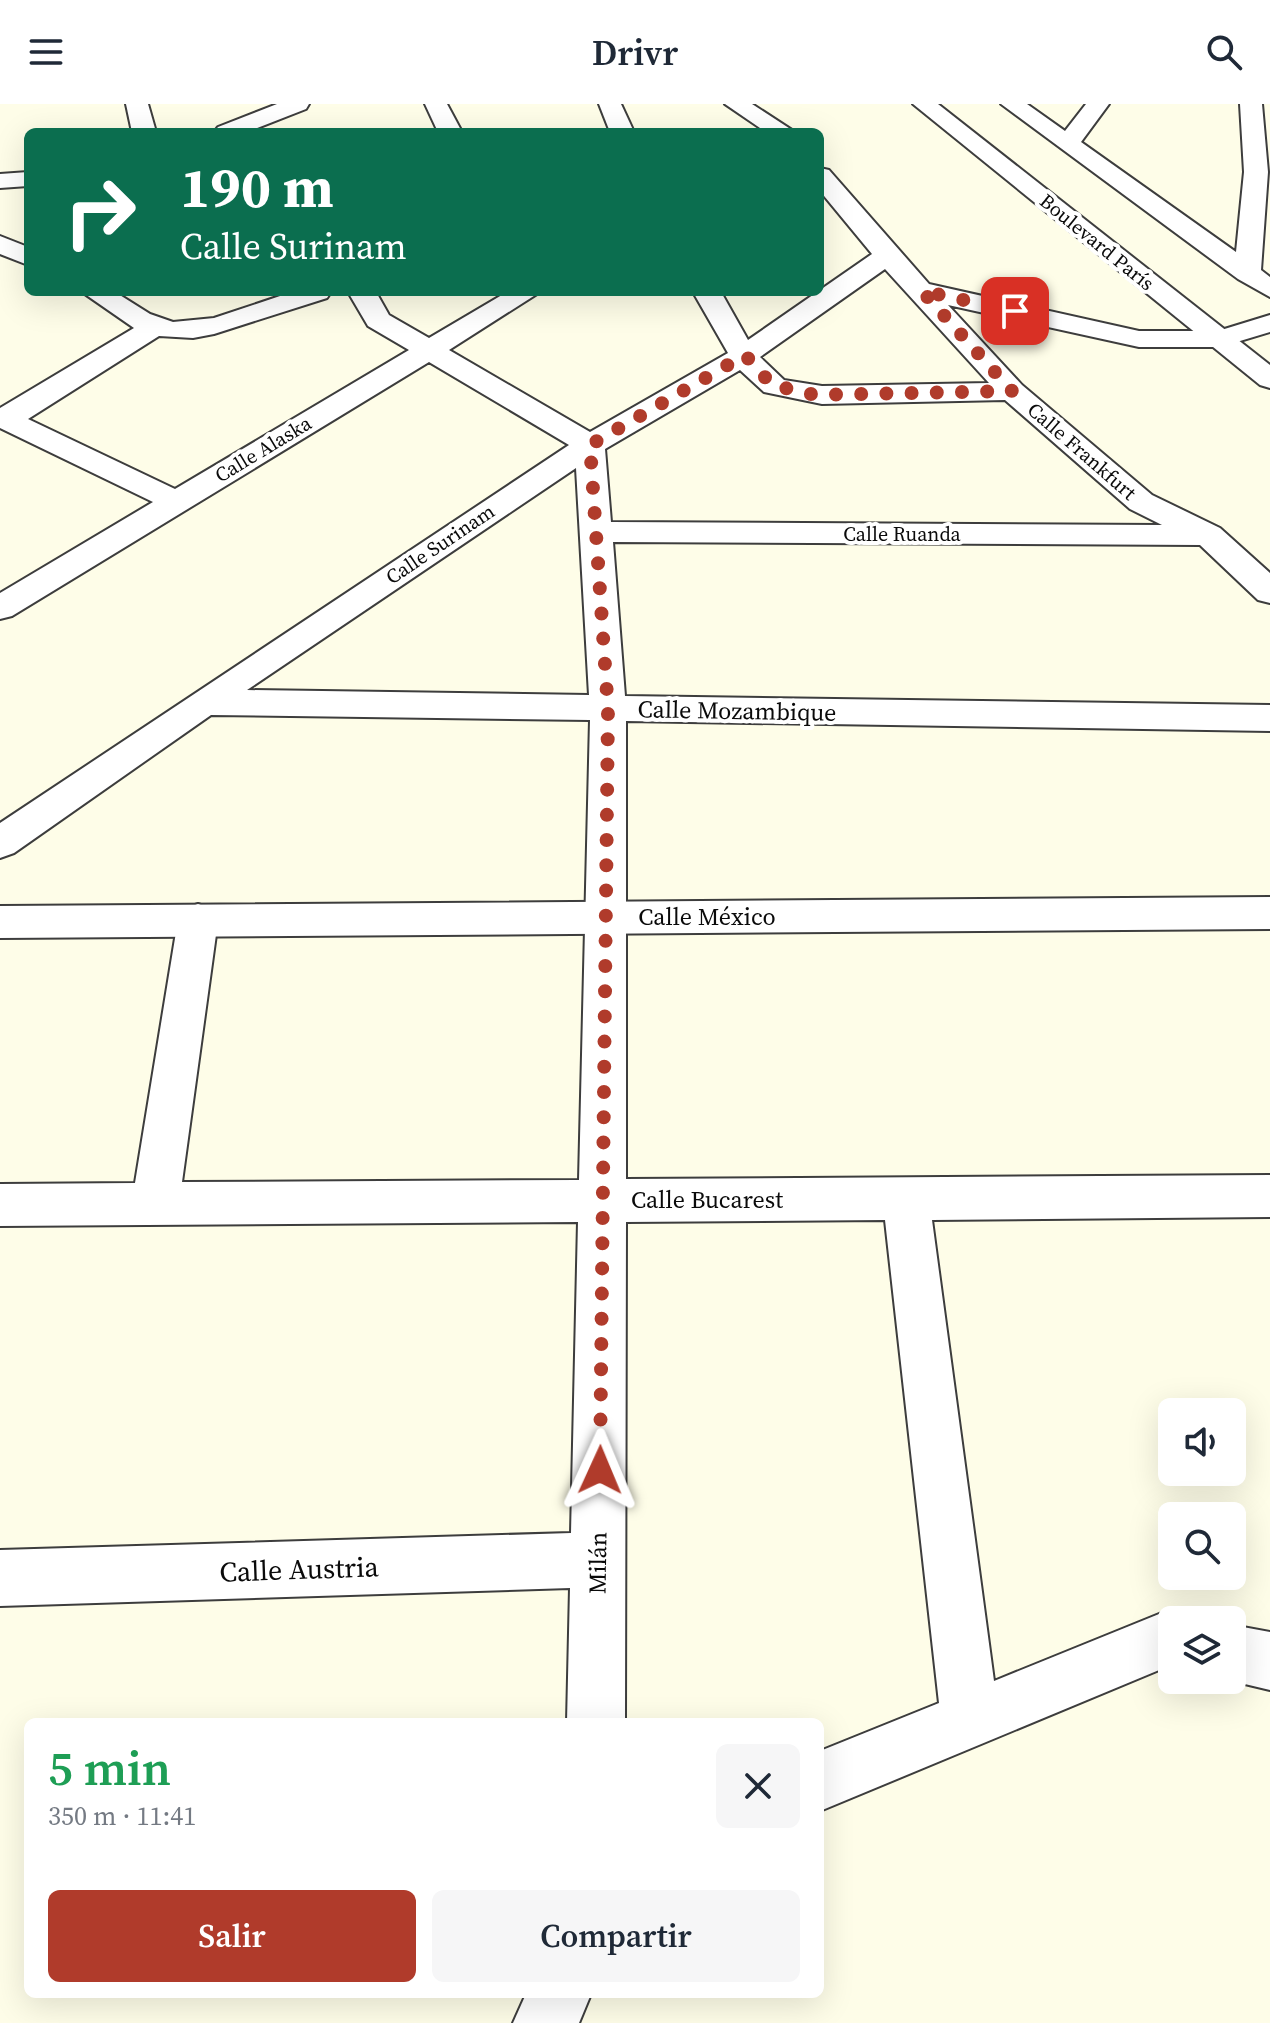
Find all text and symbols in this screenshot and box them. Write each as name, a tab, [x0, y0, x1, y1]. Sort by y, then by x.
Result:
text: Drivr	[592, 28, 678, 77]
icon: menu	[24, 30, 68, 74]
icon: search	[1202, 30, 1246, 74]
text: 190 m	[180, 149, 334, 226]
icon: right	[48, 160, 152, 264]
street label: Boulevard París	[1034, 187, 1160, 297]
text: Calle Surinam	[180, 222, 407, 271]
pin	[981, 277, 1049, 345]
icon: arrive	[993, 289, 1037, 333]
street label: Calle Frankfurt	[1021, 396, 1143, 507]
street label: Calle Alaska	[209, 409, 317, 489]
street label: Calle Surinam	[380, 497, 500, 591]
street label: Calle Ruanda	[843, 520, 962, 548]
street label: Calle Mozambique	[637, 692, 837, 729]
street label: Calle México	[638, 900, 776, 933]
street label: Calle Bucarest	[631, 1183, 783, 1216]
map controls	[1158, 1398, 1246, 1694]
button: sound	[1158, 1398, 1246, 1486]
position arrow	[558, 1428, 642, 1512]
button: search	[1158, 1502, 1246, 1590]
street label: Milán	[580, 1532, 615, 1594]
street label: Calle Austria	[219, 1547, 380, 1591]
button: layers	[1158, 1606, 1246, 1694]
text: 5 min	[48, 1735, 171, 1801]
button: close	[716, 1744, 800, 1828]
text: 350 m · 11:41	[48, 1798, 196, 1834]
button: Salir	[48, 1890, 416, 1982]
button: Compartir	[432, 1890, 800, 1982]

